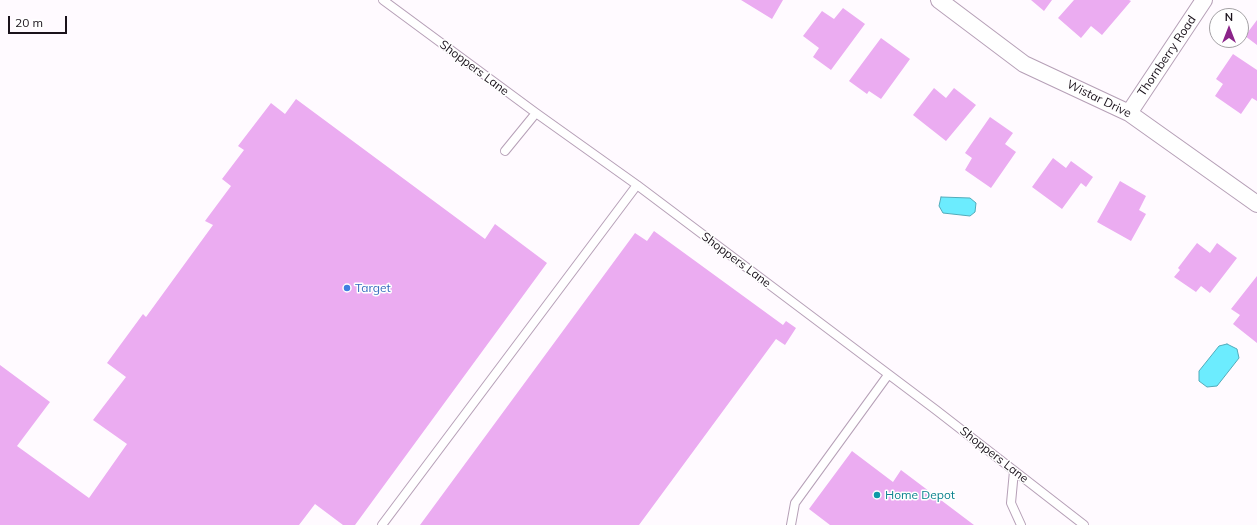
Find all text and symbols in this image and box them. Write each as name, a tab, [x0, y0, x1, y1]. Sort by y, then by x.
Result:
scale bar	[10, 8, 69, 34]
north arrow	[1209, 8, 1249, 48]
text: N	[1225, 10, 1233, 24]
street label: Thornberry Road	[1135, 13, 1199, 99]
text: 20 m	[15, 15, 43, 30]
street label: Shoppers Lane	[437, 37, 511, 99]
street label: Wistar Drive	[1064, 77, 1134, 121]
street label: Shoppers Lane	[699, 229, 773, 291]
place label: Target	[355, 281, 391, 295]
marker: Target	[342, 283, 352, 293]
street label: Shoppers Lane	[957, 424, 1031, 486]
place label: Home Depot	[885, 488, 955, 502]
marker: Home Depot	[872, 490, 882, 500]

